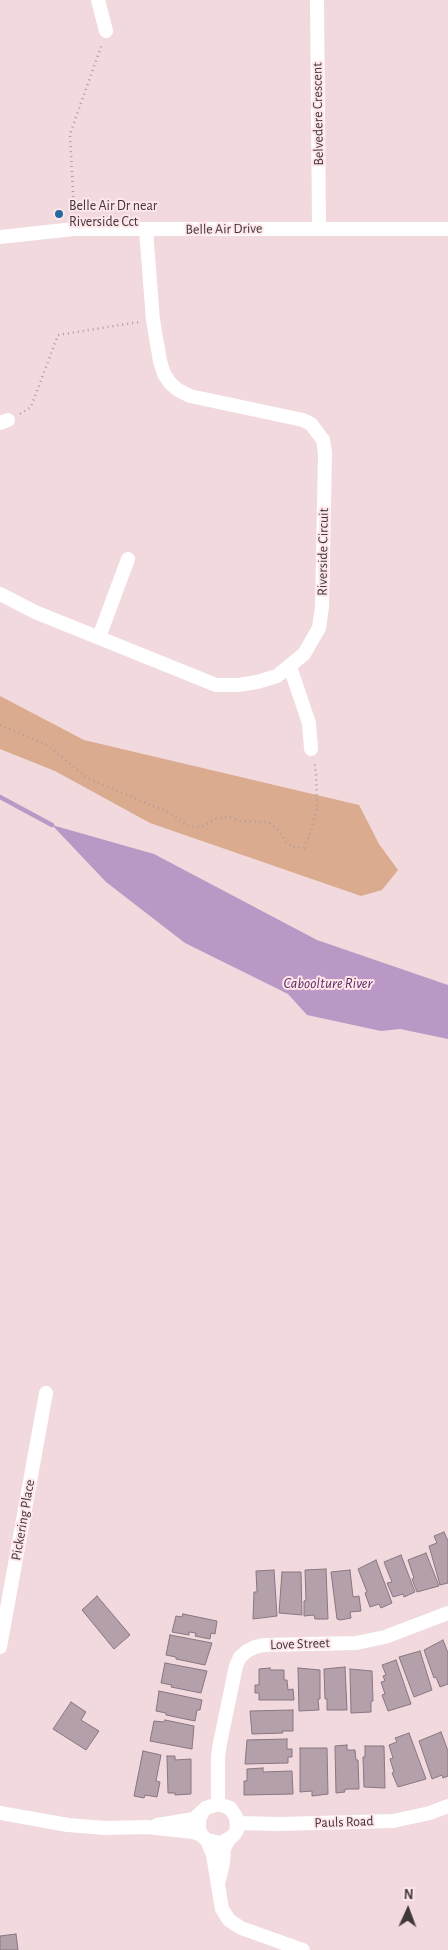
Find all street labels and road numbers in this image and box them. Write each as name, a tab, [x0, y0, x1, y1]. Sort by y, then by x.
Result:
street label: Belvedere Crescent	[309, 62, 327, 166]
street label: Belle Air Drive	[185, 220, 263, 238]
street label: Riverside Circuit	[314, 508, 332, 596]
street label: Pickering Place	[8, 1478, 38, 1562]
street label: Love Street	[270, 1635, 330, 1653]
street label: Pauls Road	[314, 1813, 374, 1831]

